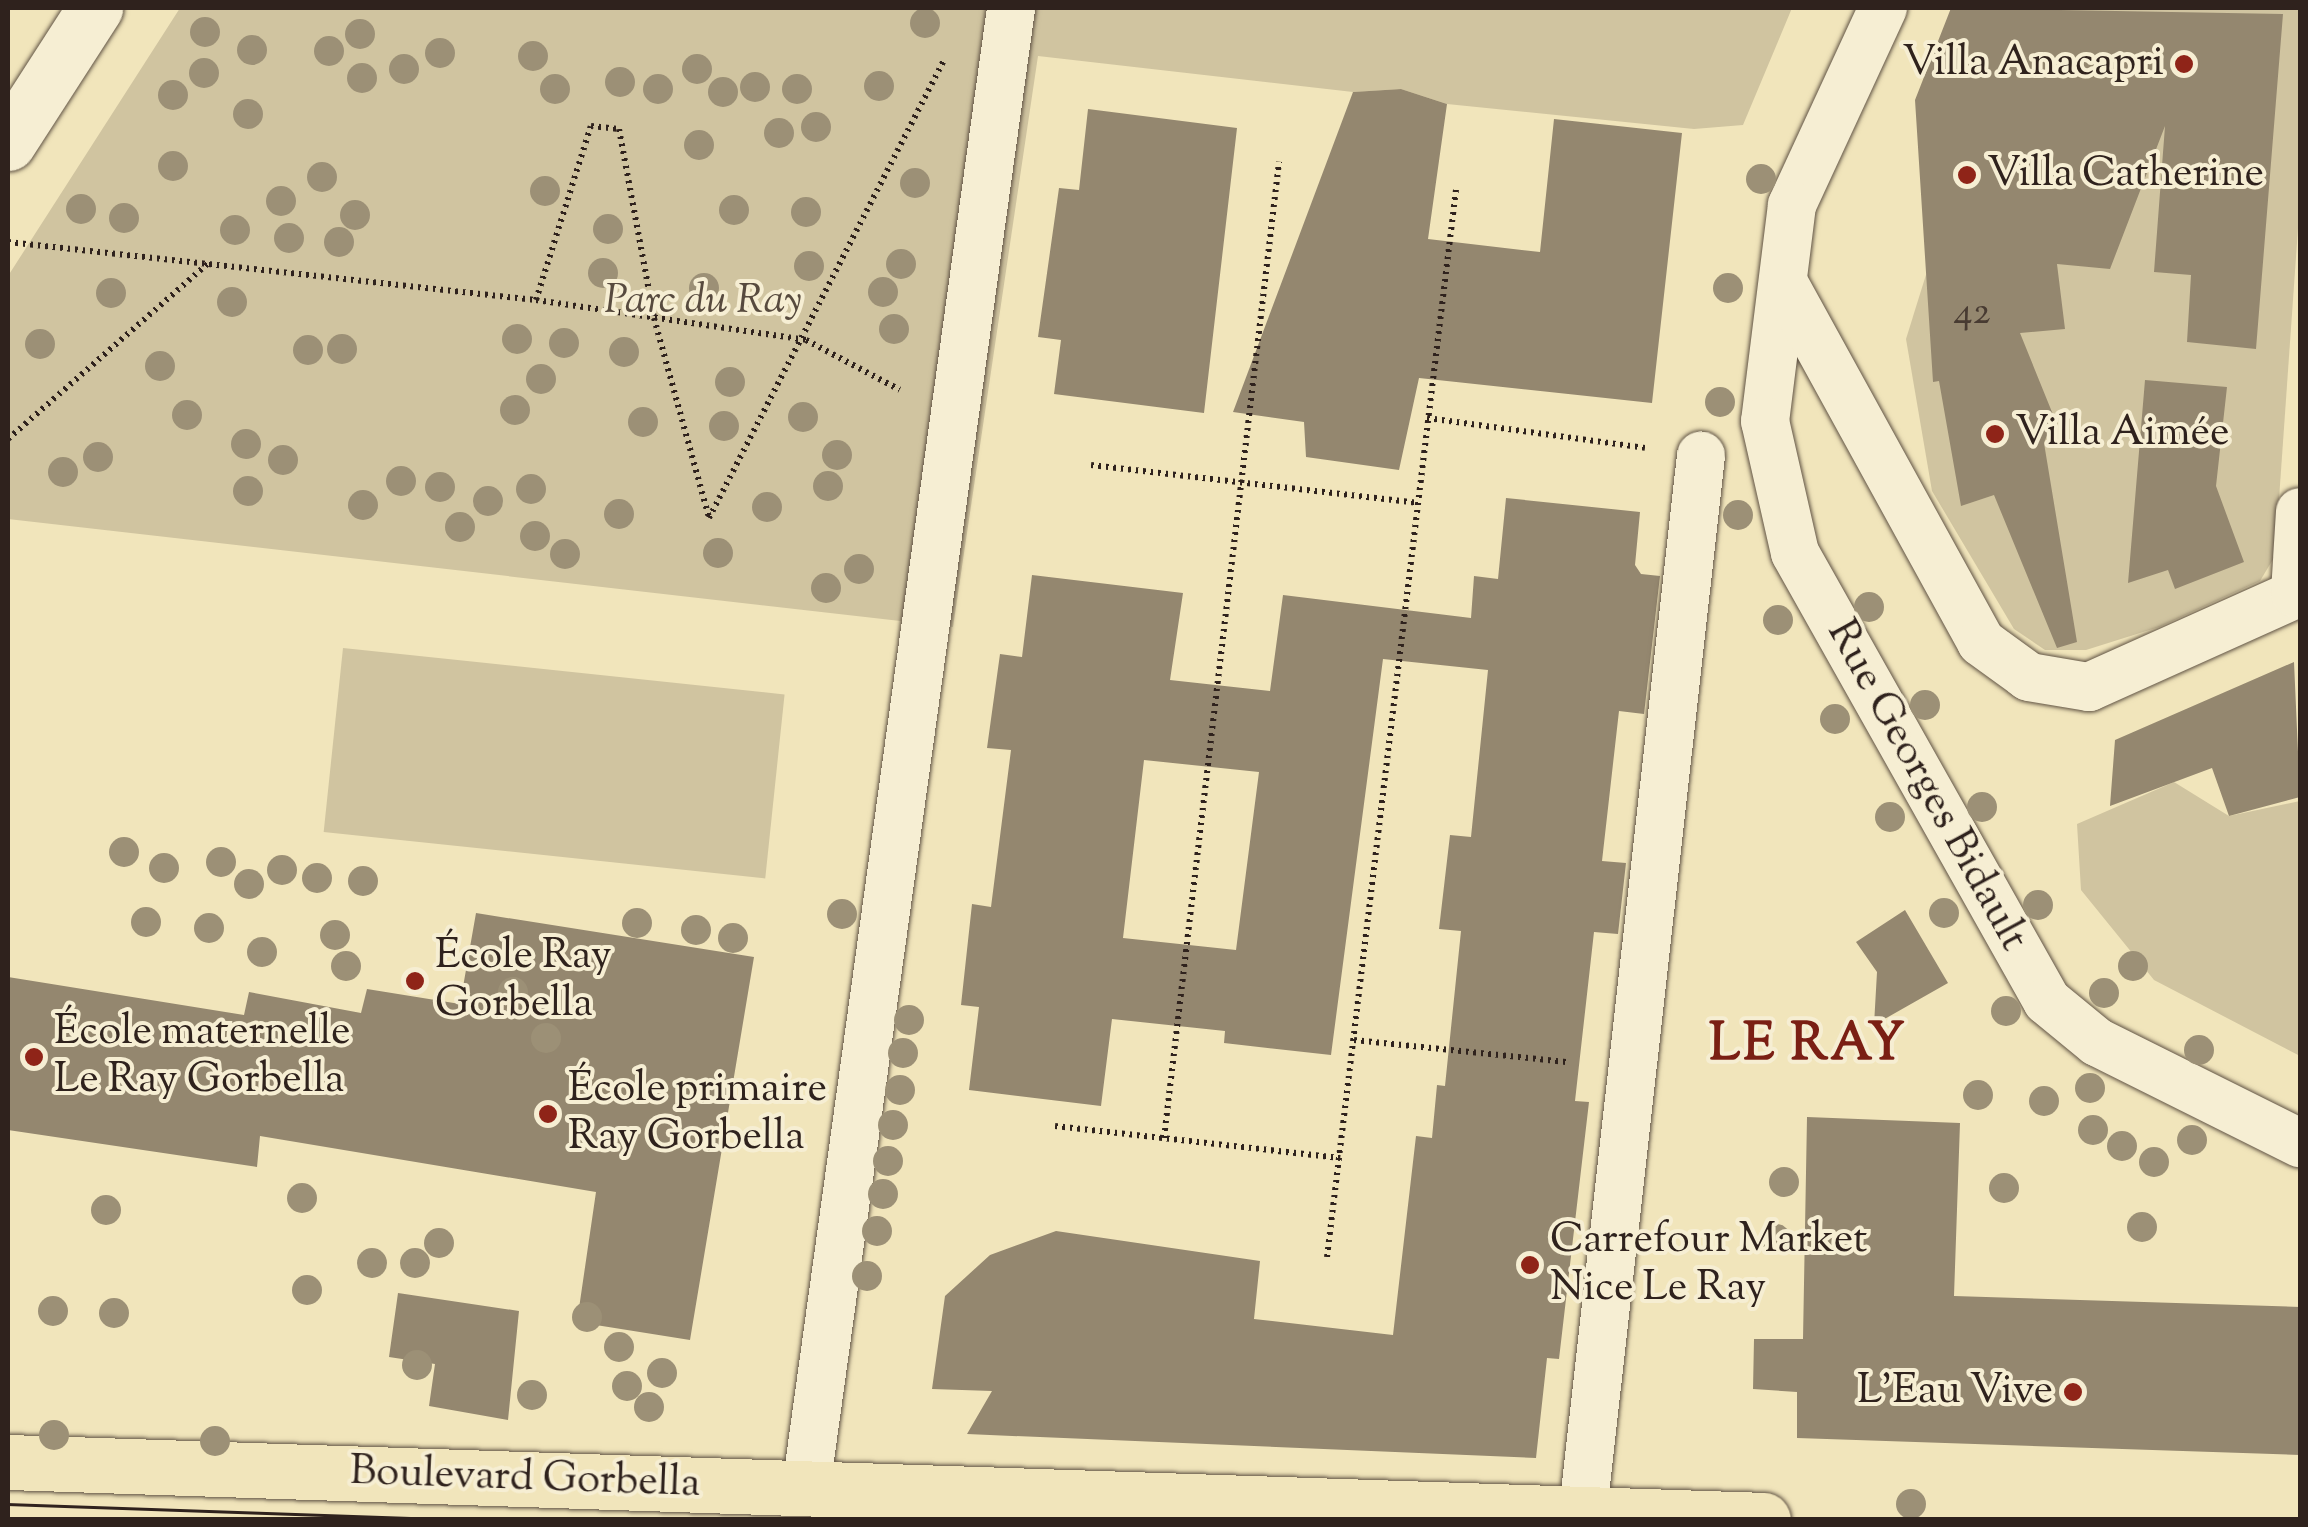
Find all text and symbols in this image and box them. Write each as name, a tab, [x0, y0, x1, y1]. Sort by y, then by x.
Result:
place label: Villa Anacapri	[1902, 39, 2164, 89]
marker: Villa Anacapri	[2173, 53, 2195, 75]
place label: Villa Catherine	[1987, 150, 2264, 200]
marker: Villa Catherine	[1956, 164, 1978, 186]
park label: Parc du Ray	[604, 277, 802, 327]
house number: 42	[1954, 292, 1990, 338]
place label: Villa Aimée	[2015, 409, 2230, 459]
marker: Villa Aimée	[1984, 423, 2006, 445]
street label: Rue Georges Bidault	[1814, 612, 2038, 960]
place label: École Ray Gorbella	[435, 932, 612, 1030]
marker: École Ray Gorbella	[404, 970, 426, 992]
place label: École maternelle Le Ray Gorbella	[54, 1008, 351, 1106]
district label: LE RAY	[1709, 1016, 1907, 1078]
marker: École maternelle Le Ray Gorbella	[23, 1046, 45, 1068]
place label: École primaire Ray Gorbella	[568, 1065, 827, 1164]
marker: École primaire Ray Gorbella	[537, 1103, 559, 1125]
place label: Carrefour Market Nice Le Ray	[1550, 1216, 1867, 1314]
marker: Carrefour Market Nice Le Ray	[1519, 1254, 1541, 1276]
place label: L’Eau Vive	[1857, 1367, 2053, 1417]
marker: L’Eau Vive	[2062, 1381, 2084, 1403]
street label: Boulevard Gorbella	[349, 1448, 701, 1510]

